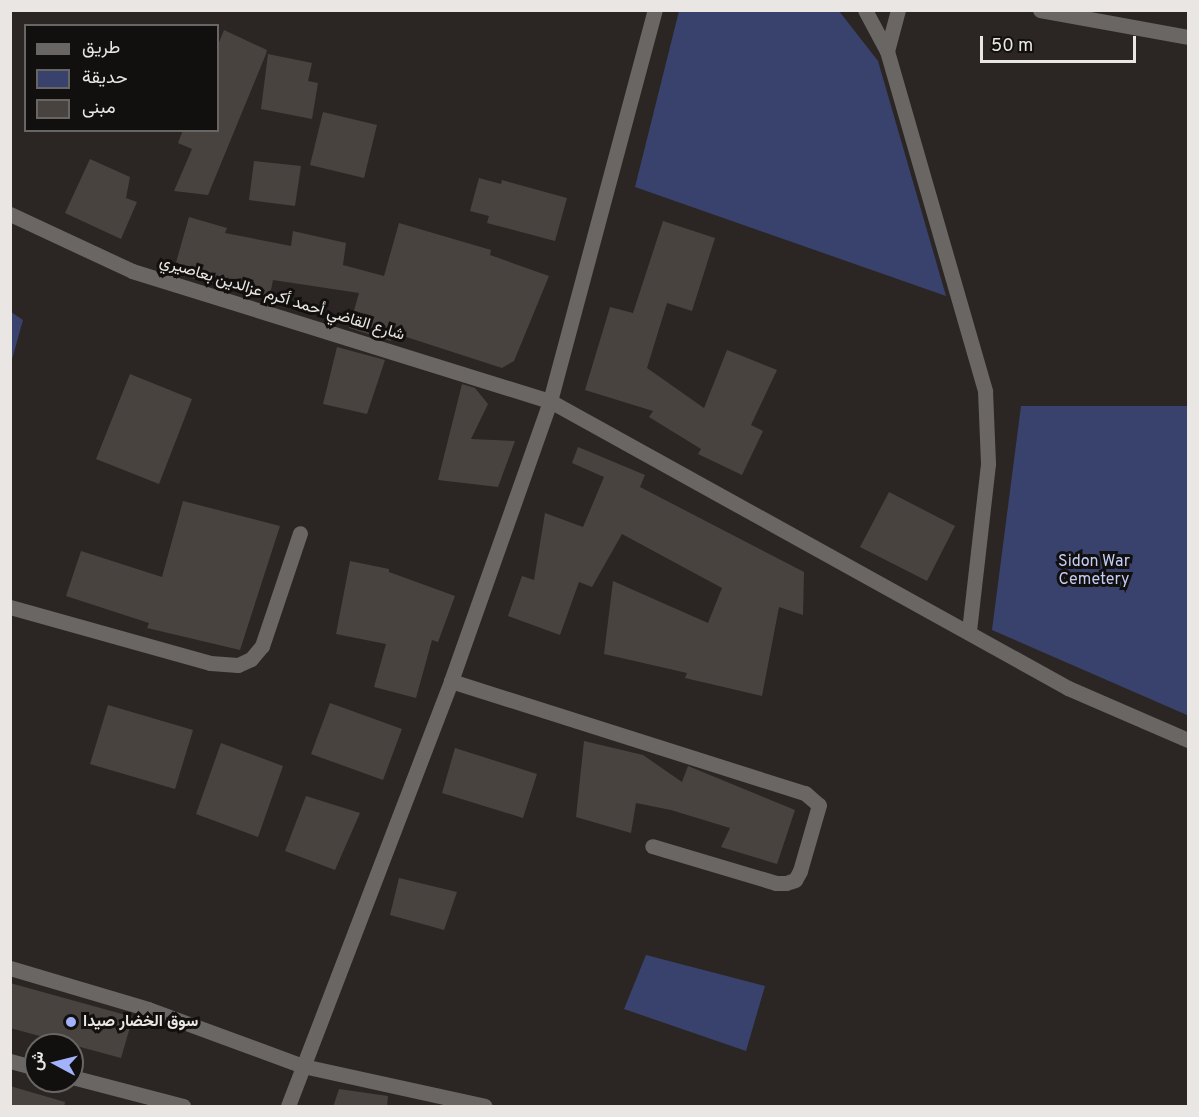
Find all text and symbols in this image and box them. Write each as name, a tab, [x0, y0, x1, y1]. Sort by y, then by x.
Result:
legend	[24, 24, 219, 132]
scale bar	[983, 24, 1139, 62]
text: 50 m	[991, 35, 1033, 58]
text: طريق	[82, 37, 120, 60]
text: حديقة	[82, 67, 128, 90]
text: مبنى	[82, 97, 116, 120]
street label: شارع القاضي أحمد أكرم عزالدين بعاصيري	[157, 253, 407, 345]
park label: Sidon War Cemetery	[1058, 552, 1130, 590]
place label: سوق الخضار صيدا	[83, 1012, 198, 1032]
marker: سوق الخضار صيدا	[64, 1015, 78, 1029]
north arrow	[24, 1033, 84, 1093]
text: ش	[27, 1050, 49, 1072]

